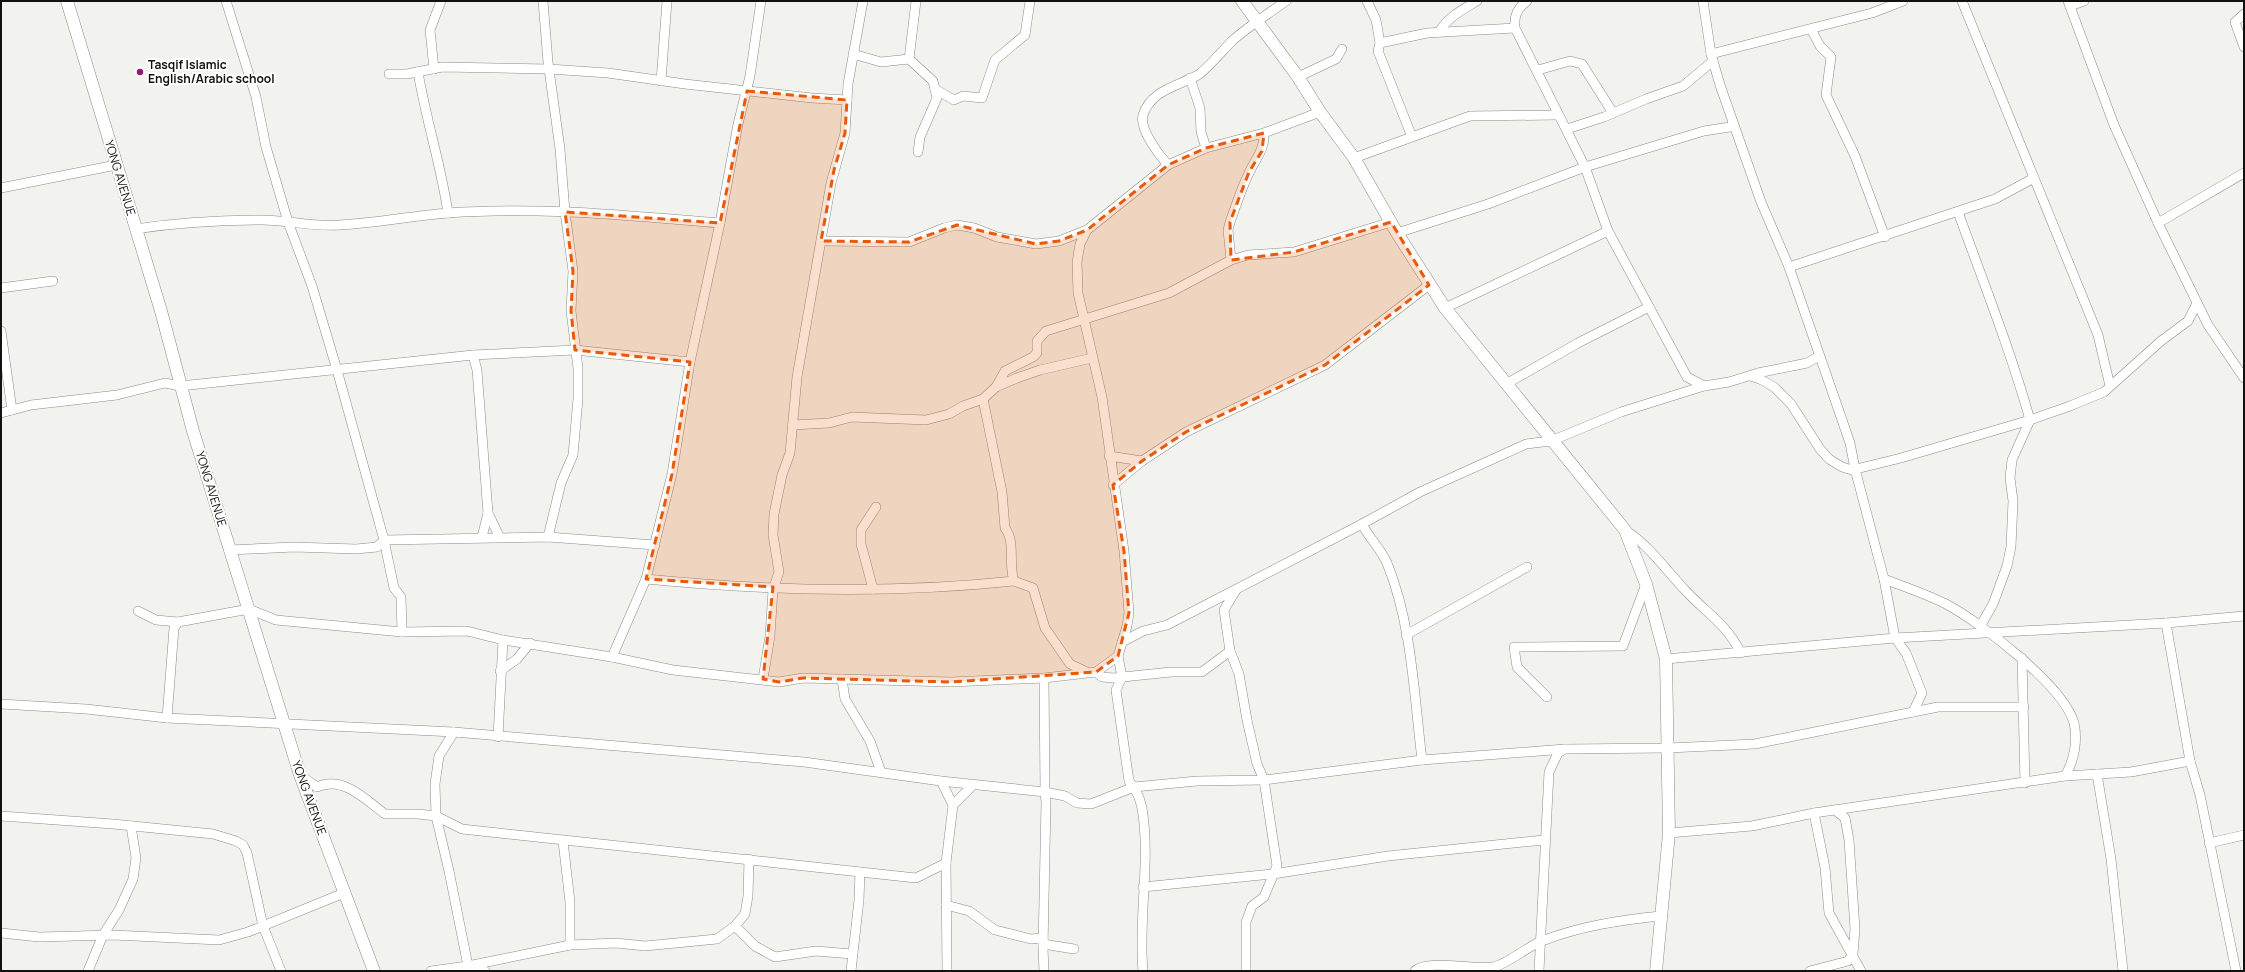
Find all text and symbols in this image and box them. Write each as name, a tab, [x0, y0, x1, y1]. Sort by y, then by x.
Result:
place label: Tasqif Islamic English/Arabic school	[148, 56, 275, 87]
marker: Tasqif Islamic English/Arabic school	[135, 67, 145, 77]
street label: YONG AVENUE	[101, 138, 140, 218]
street label: YONG AVENUE	[192, 449, 231, 529]
street label: YONG AVENUE	[288, 758, 331, 838]

